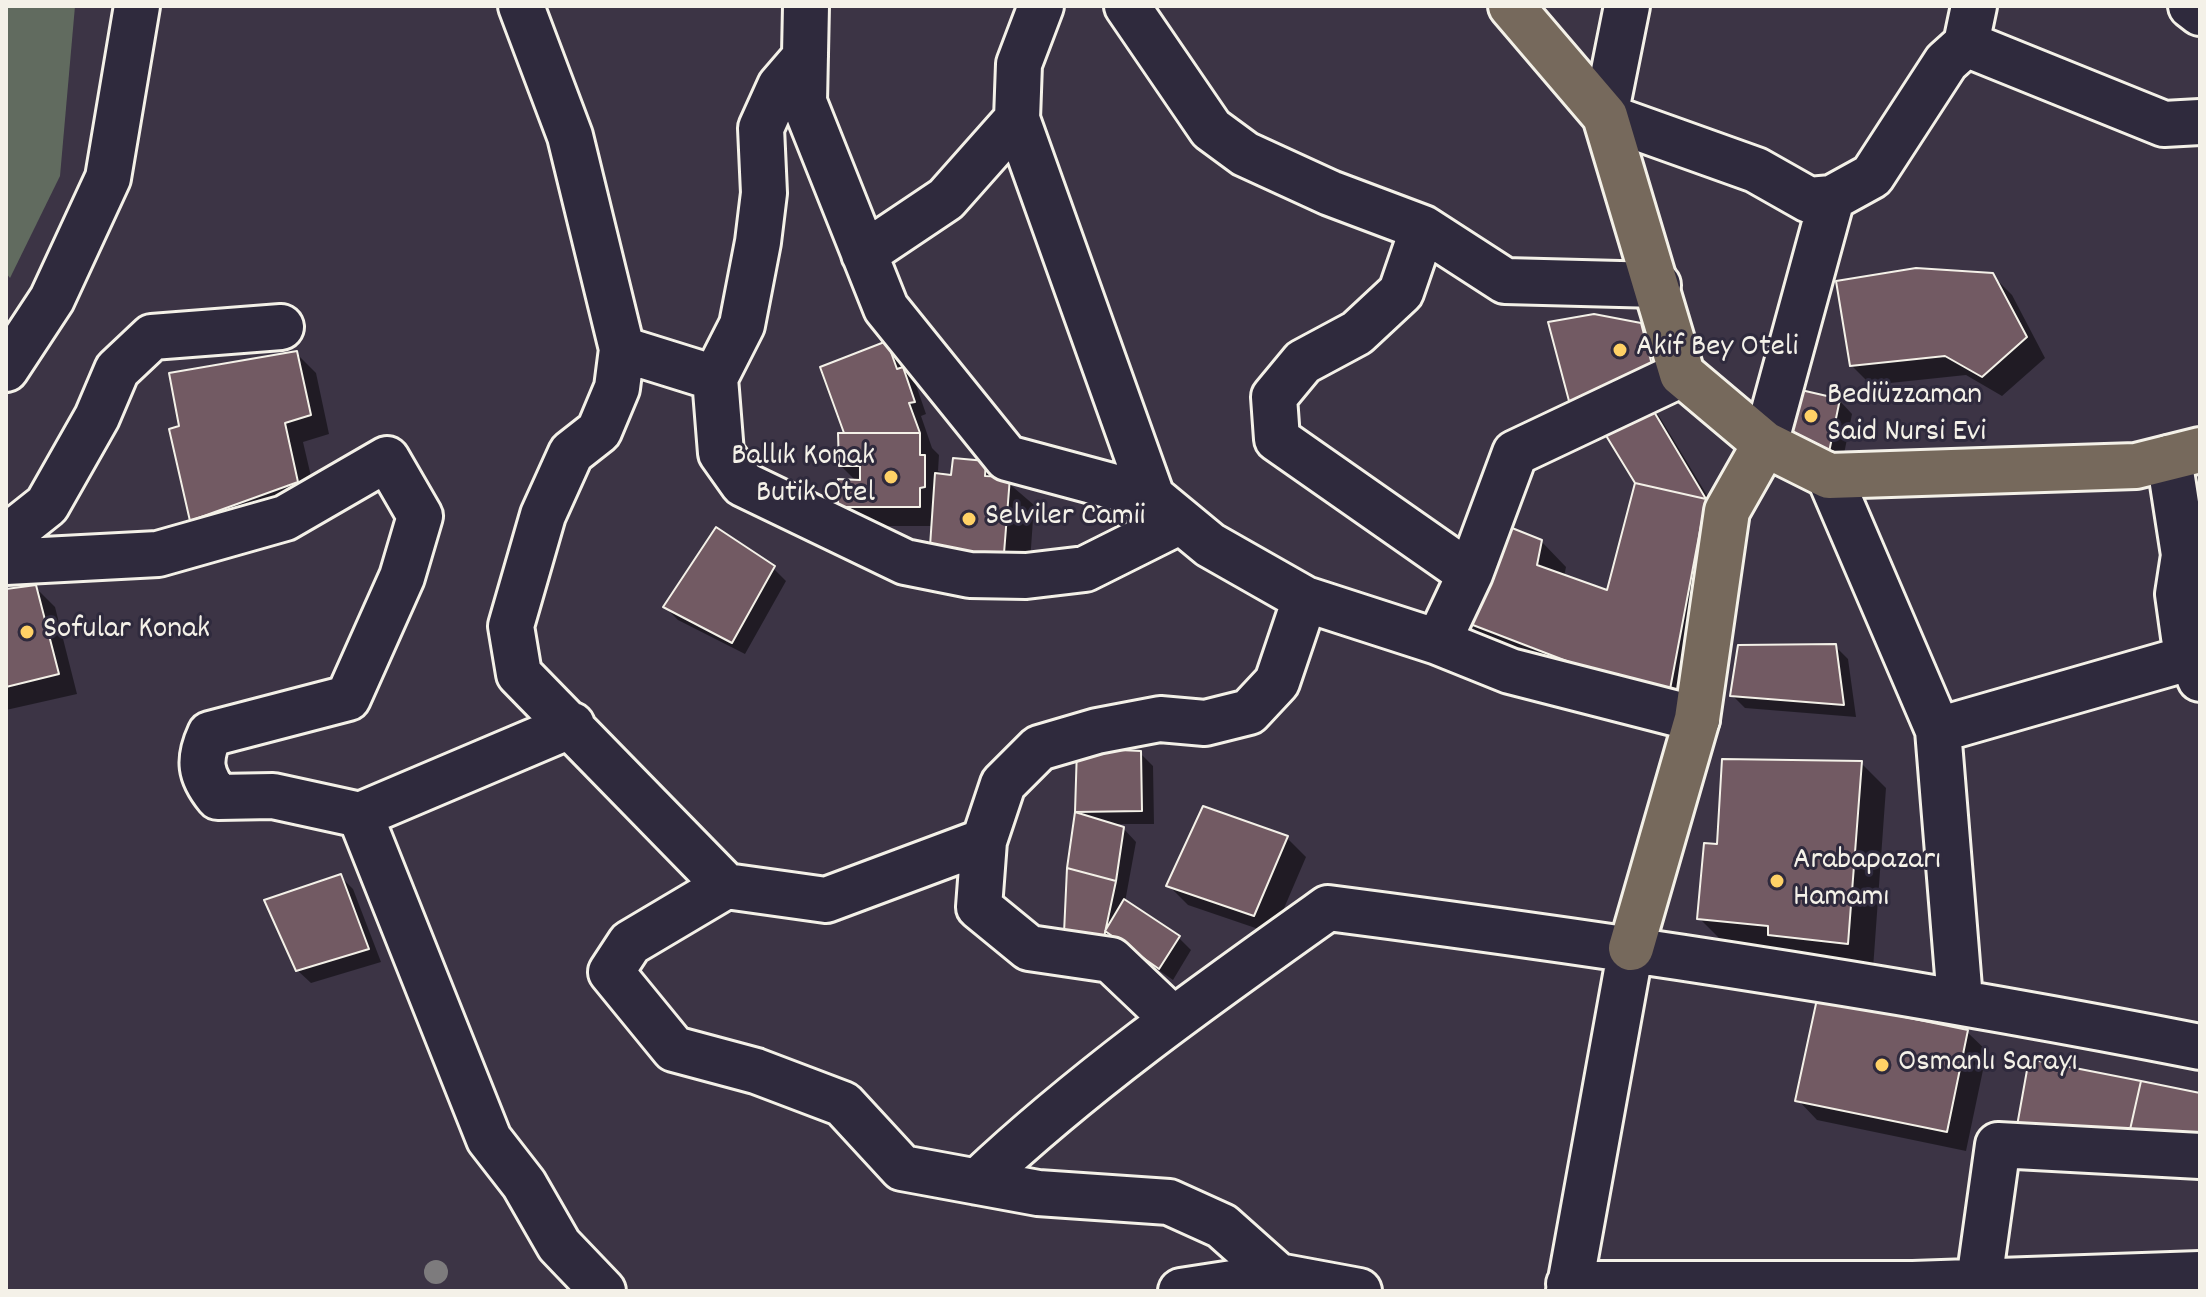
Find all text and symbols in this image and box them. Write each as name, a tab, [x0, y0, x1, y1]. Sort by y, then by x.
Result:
place label: Akif Bey Oteli	[1636, 331, 1798, 369]
marker: Akif Bey Oteli	[1611, 341, 1629, 359]
place label: Bediüzzaman Said Nursi Evi	[1827, 379, 1986, 454]
marker: Bediüzzaman Said Nursi Evi	[1802, 407, 1820, 425]
place label: Ballık Konak Butik Otel	[731, 440, 875, 515]
marker: Ballık Konak Butik Otel	[882, 468, 900, 486]
place label: Selviler Camii	[985, 500, 1145, 538]
marker: Selviler Camii	[960, 510, 978, 528]
place label: Sofular Konak	[43, 613, 210, 651]
marker: Sofular Konak	[18, 623, 36, 641]
place label: Arabapazarı Hamamı	[1793, 844, 1941, 919]
marker: Arabapazarı Hamamı	[1768, 872, 1786, 890]
place label: Osmanlı Sarayı	[1898, 1046, 2077, 1084]
marker: Osmanlı Sarayı	[1873, 1056, 1891, 1074]

